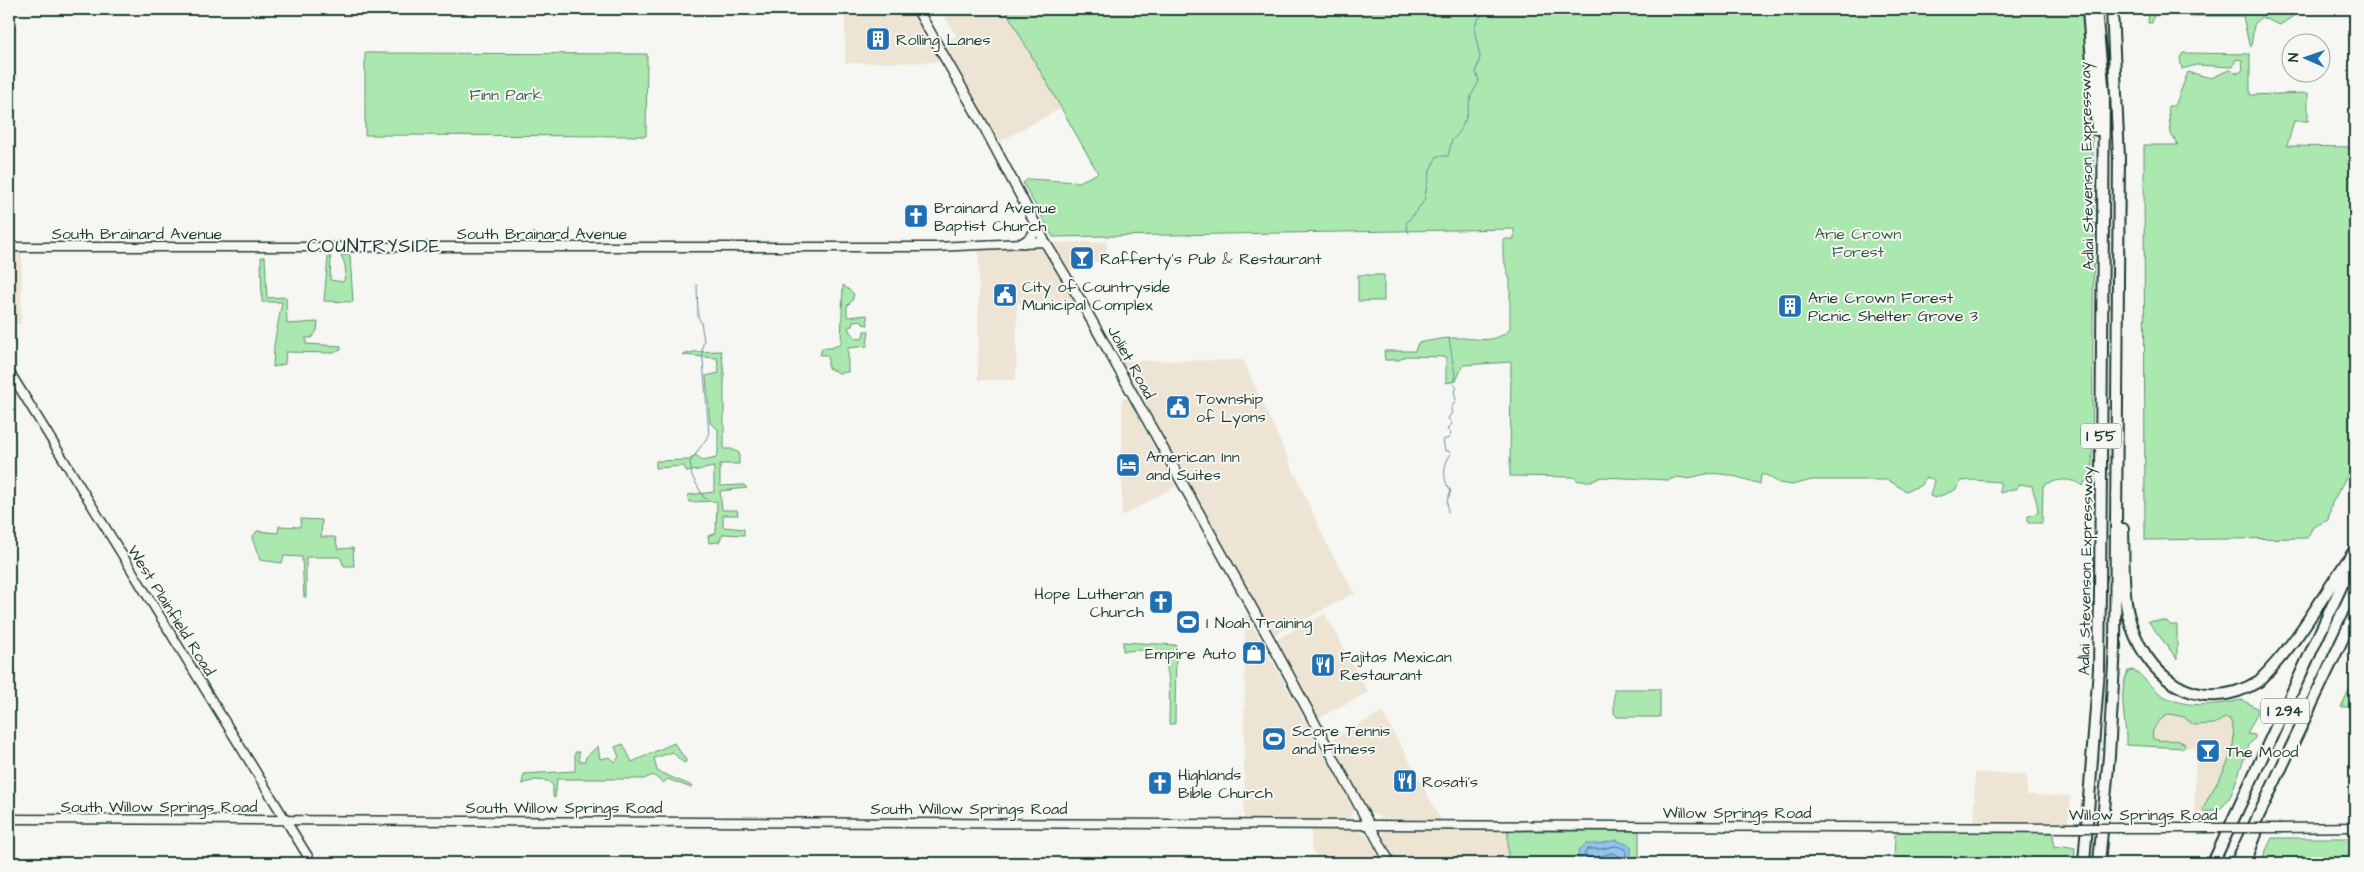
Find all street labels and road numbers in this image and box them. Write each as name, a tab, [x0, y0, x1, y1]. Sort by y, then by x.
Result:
street label: Adlai Stevenson Expressway	[2074, 61, 2101, 271]
street label: South Brainard Avenue	[52, 223, 223, 245]
street label: South Brainard Avenue	[457, 223, 628, 245]
street label: Joliet Road	[1102, 322, 1160, 403]
road number: I 55	[2081, 424, 2121, 448]
street label: Adlai Stevenson Expressway	[2073, 466, 2100, 676]
street label: West Plainfield Road	[122, 541, 220, 680]
road number: I 294	[2261, 698, 2309, 724]
street label: South Willow Springs Road	[61, 796, 257, 819]
street label: South Willow Springs Road	[466, 797, 662, 820]
street label: South Willow Springs Road	[871, 798, 1067, 821]
street label: Willow Springs Road	[1663, 802, 1811, 825]
street label: Willow Springs Road	[2069, 804, 2217, 827]

